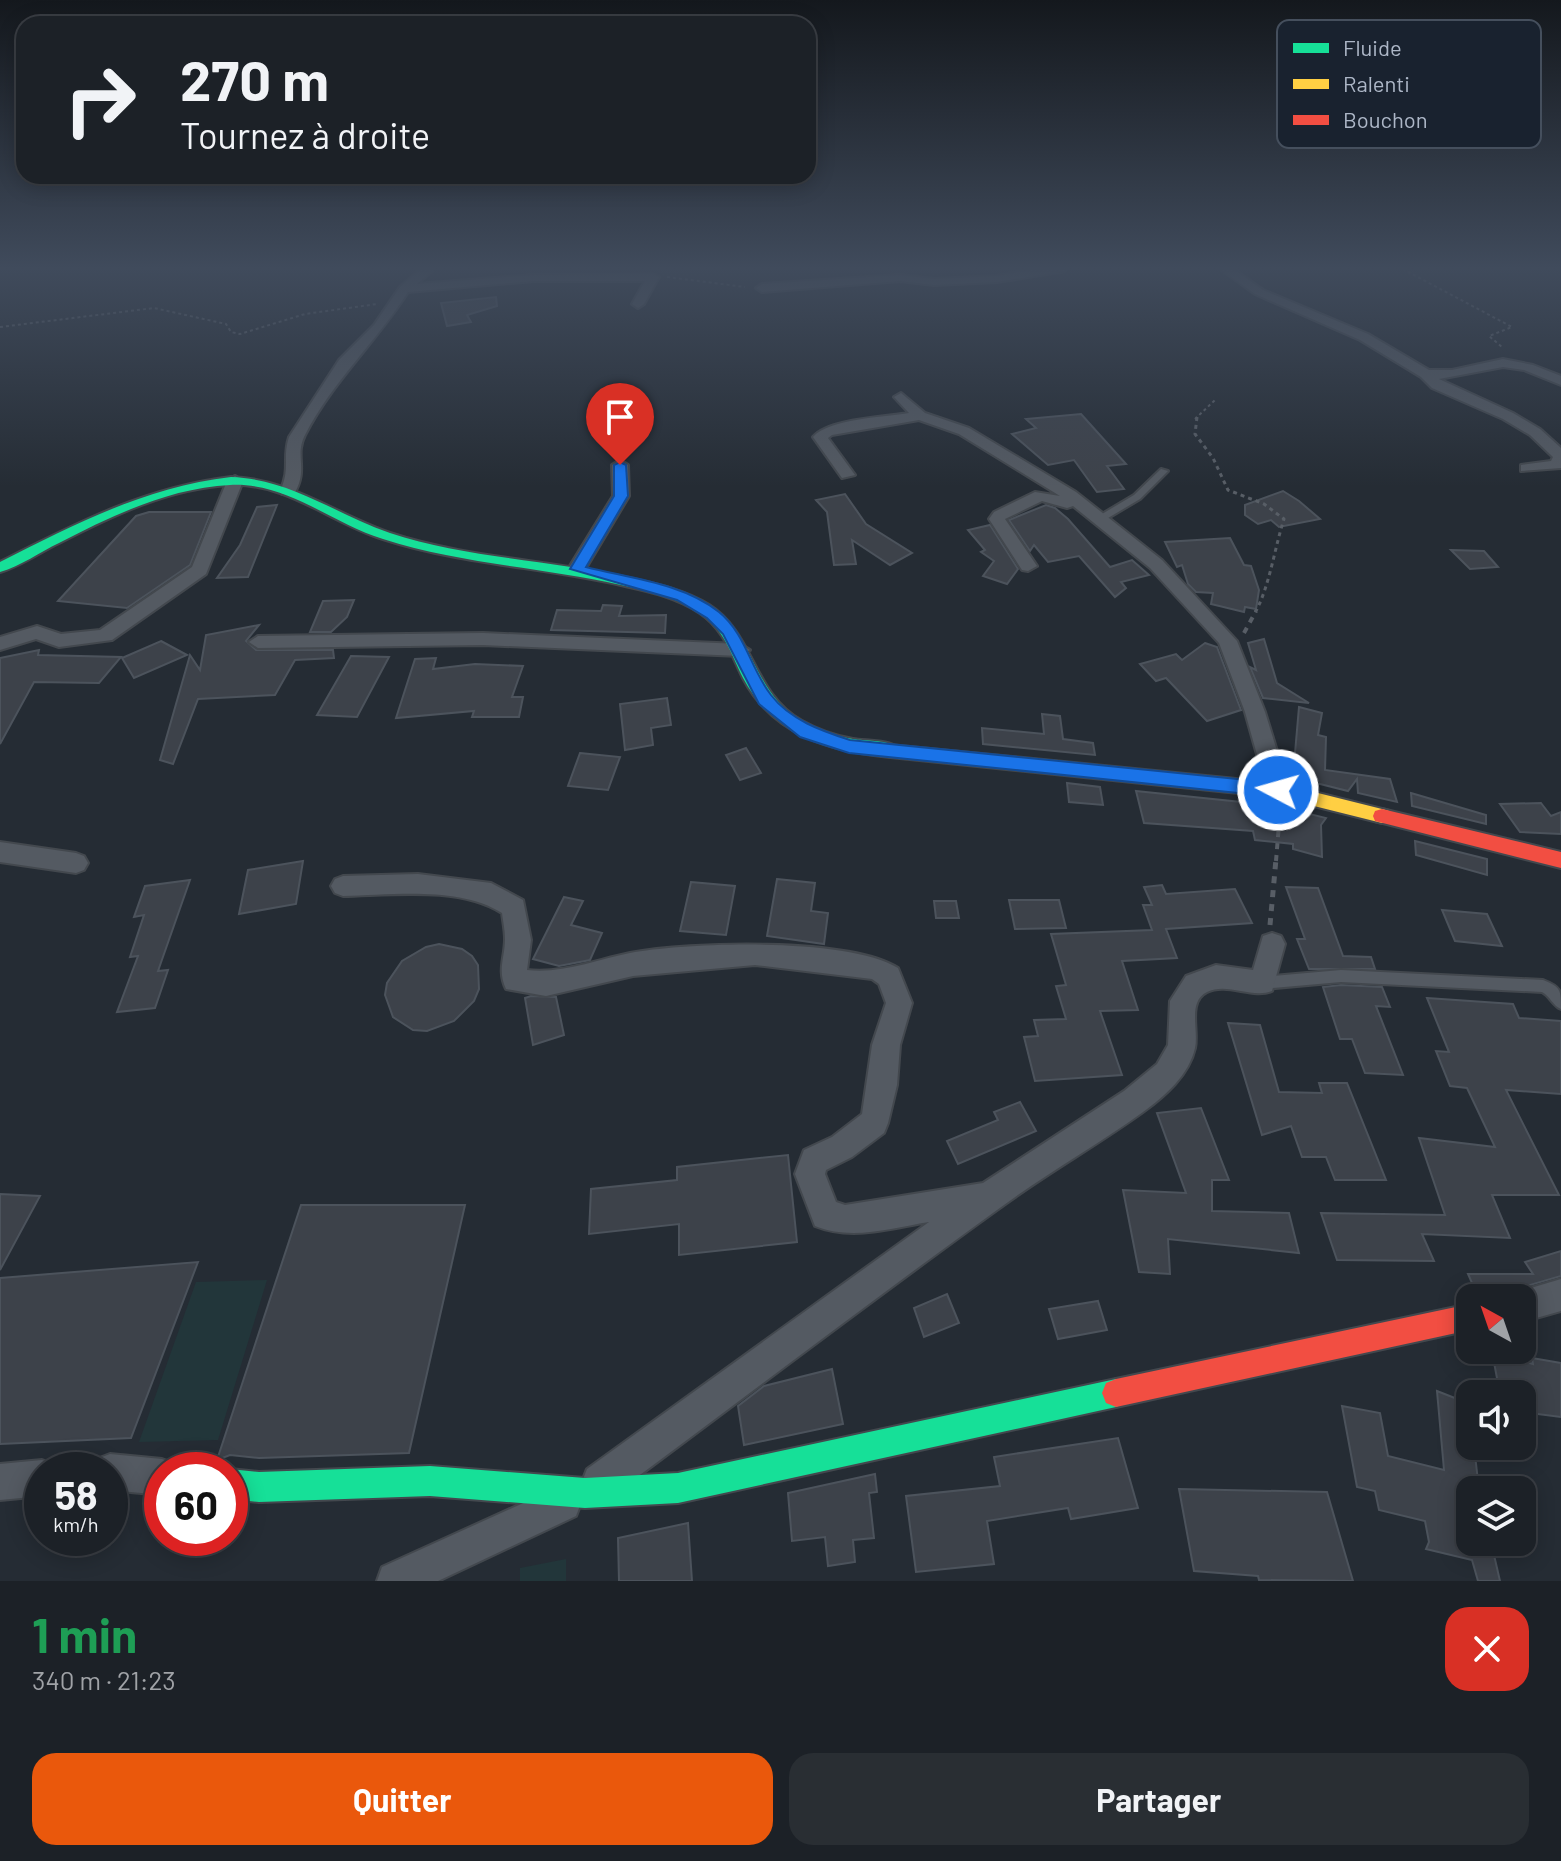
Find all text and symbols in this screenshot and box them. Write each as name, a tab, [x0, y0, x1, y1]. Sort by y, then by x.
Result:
legend	[1277, 20, 1541, 148]
text: Fluide	[1343, 34, 1402, 60]
text: 270 m	[180, 45, 329, 112]
icon: right	[48, 48, 152, 152]
text: Ralenti	[1343, 70, 1410, 96]
text: Bouchon	[1343, 106, 1428, 132]
text: Tournez à droite	[180, 113, 430, 156]
pin	[586, 383, 654, 465]
icon: arrive	[598, 395, 642, 439]
position arrow	[1236, 748, 1320, 832]
north arrow	[1456, 1284, 1536, 1364]
map controls	[1456, 1284, 1536, 1556]
button: sound	[1456, 1380, 1536, 1460]
speed limit sign: 60	[144, 1452, 248, 1556]
text: 58	[54, 1470, 98, 1518]
button: layers	[1456, 1476, 1536, 1556]
text: km/h	[53, 1512, 99, 1536]
text: 1 min	[32, 1605, 137, 1663]
button: close	[1445, 1607, 1529, 1691]
text: 340 m · 21:23	[32, 1664, 176, 1695]
button: Quitter	[32, 1753, 773, 1845]
button: Partager	[789, 1753, 1529, 1845]

